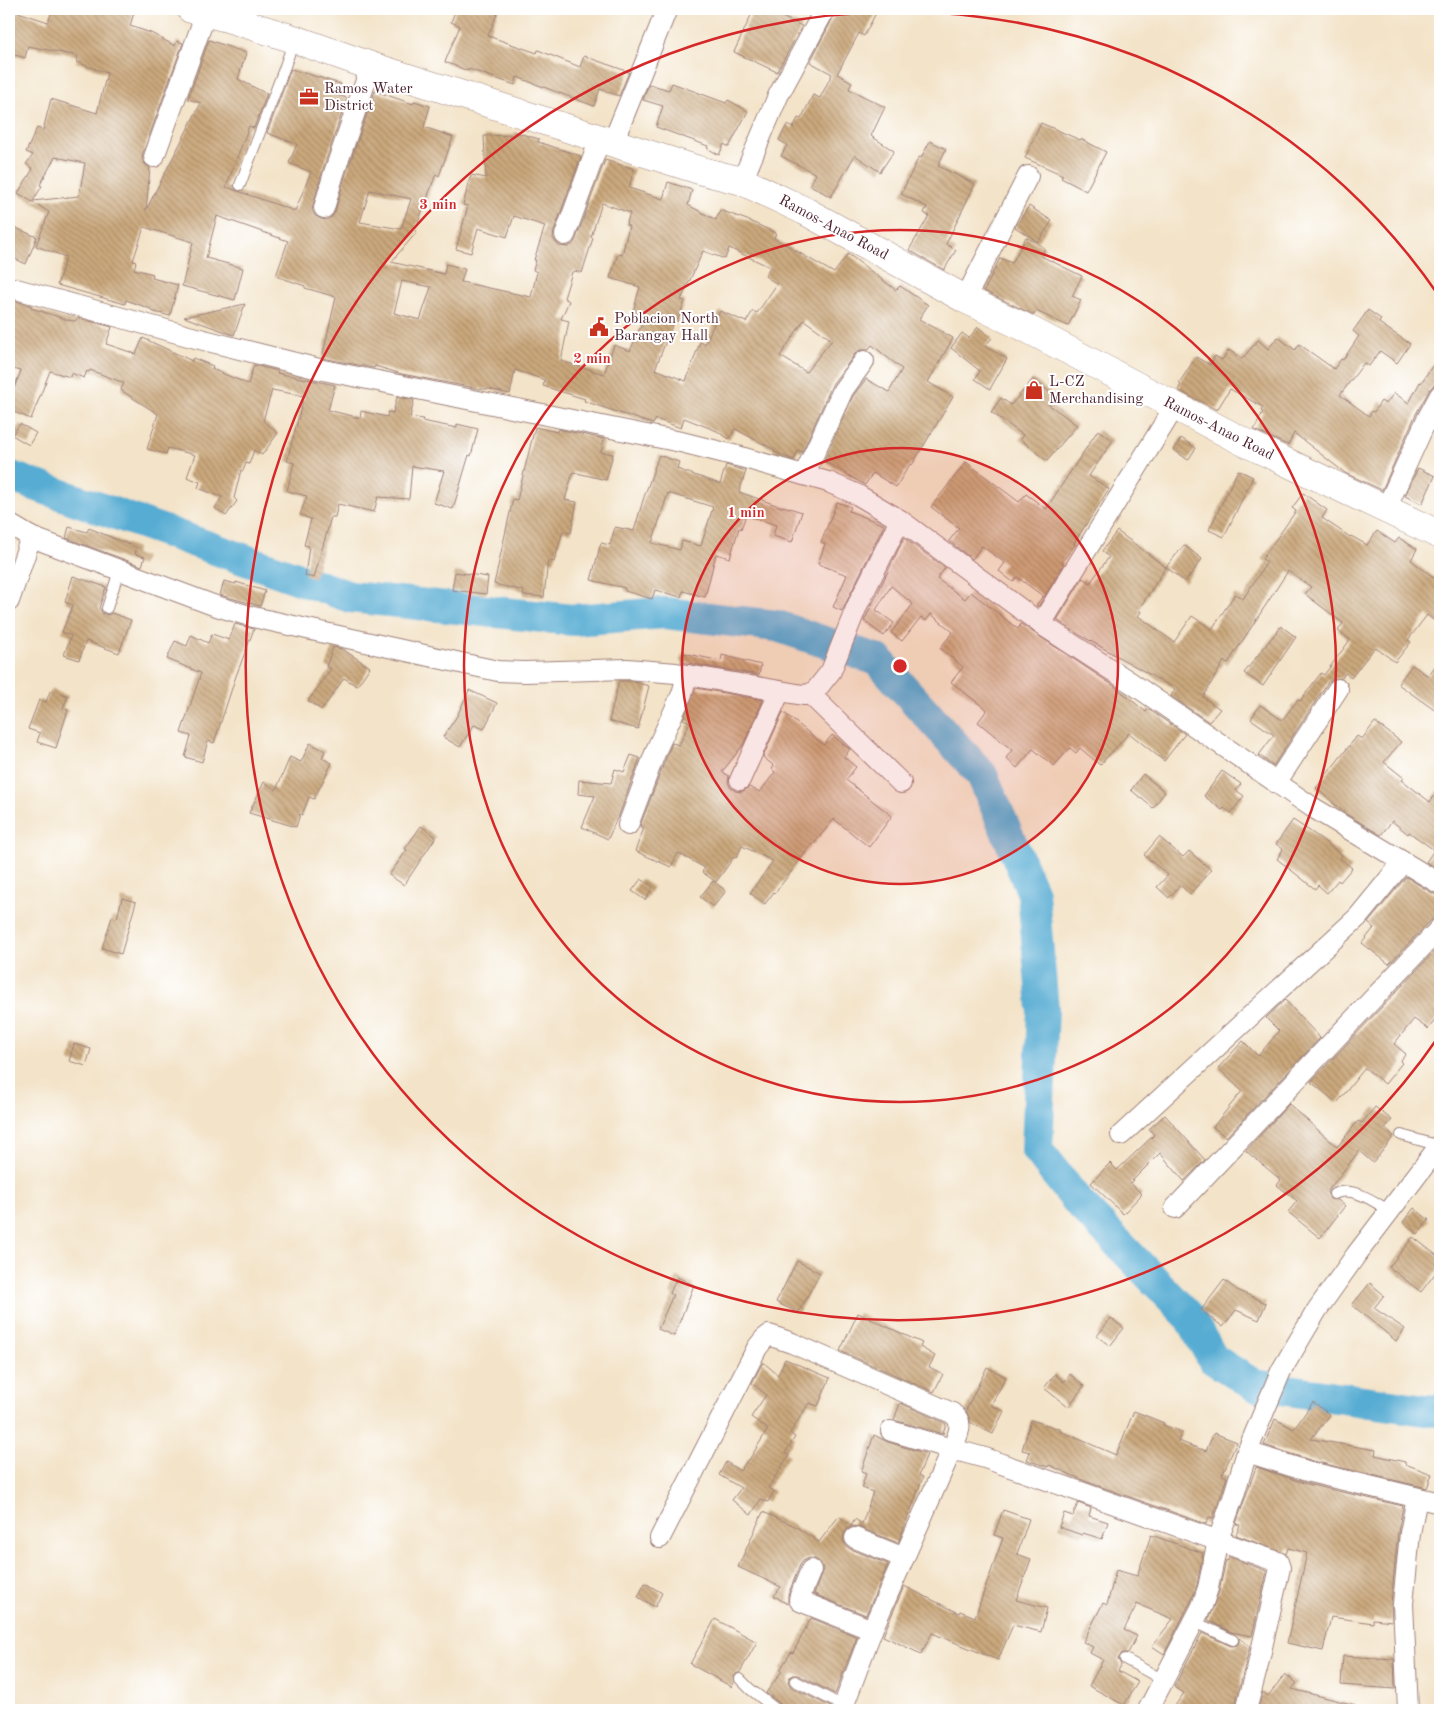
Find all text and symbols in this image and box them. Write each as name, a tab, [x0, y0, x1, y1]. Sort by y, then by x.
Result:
place label: Ramos Water District	[324, 82, 413, 114]
office icon: Ramos Water District	[298, 86, 320, 108]
street label: Ramos-Anao Road	[776, 193, 891, 264]
text: 3 min	[419, 198, 457, 213]
place label: Poblacion North Barangay Hall	[614, 312, 719, 344]
public building icon: Poblacion North Barangay Hall	[588, 316, 610, 338]
text: 2 min	[573, 352, 611, 367]
place label: L-CZ Merchandising	[1049, 375, 1143, 407]
shop icon: L-CZ Merchandising	[1023, 379, 1045, 401]
street label: Ramos-Anao Road	[1161, 395, 1276, 464]
text: 1 min	[727, 506, 765, 521]
centre of rings	[891, 657, 909, 675]

